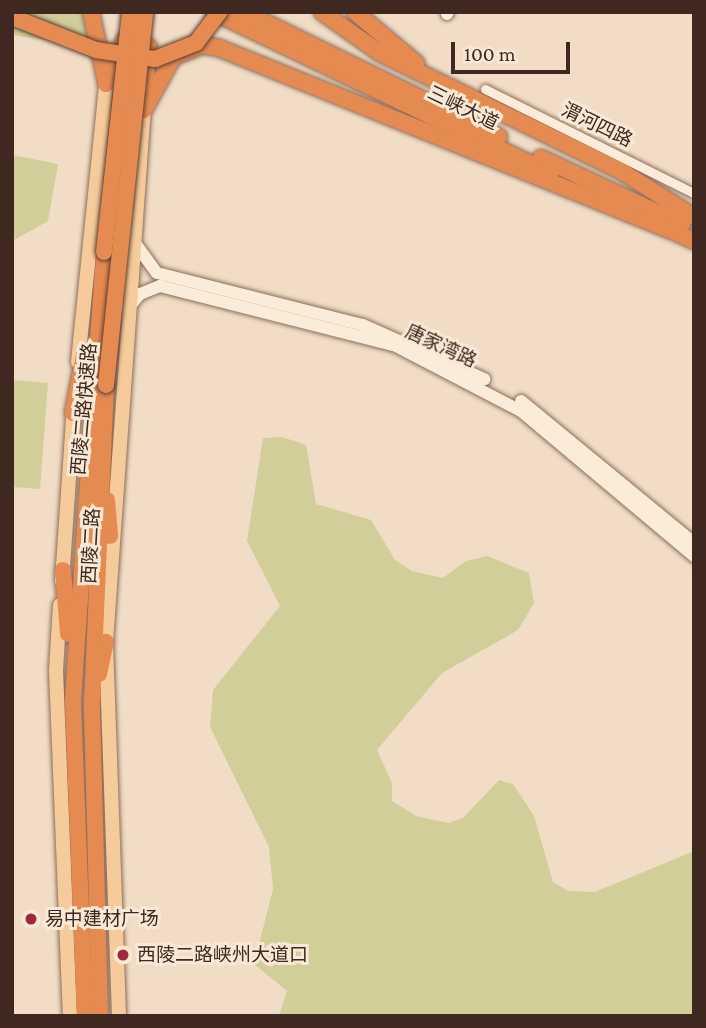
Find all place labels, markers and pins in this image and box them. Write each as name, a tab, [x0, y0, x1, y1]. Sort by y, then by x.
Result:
place label: 易中建材广场	[45, 908, 159, 930]
marker: 易中建材广场	[23, 911, 39, 927]
place label: 西陵二路峡州大道口	[137, 944, 308, 966]
marker: 西陵二路峡州大道口	[115, 947, 131, 963]

